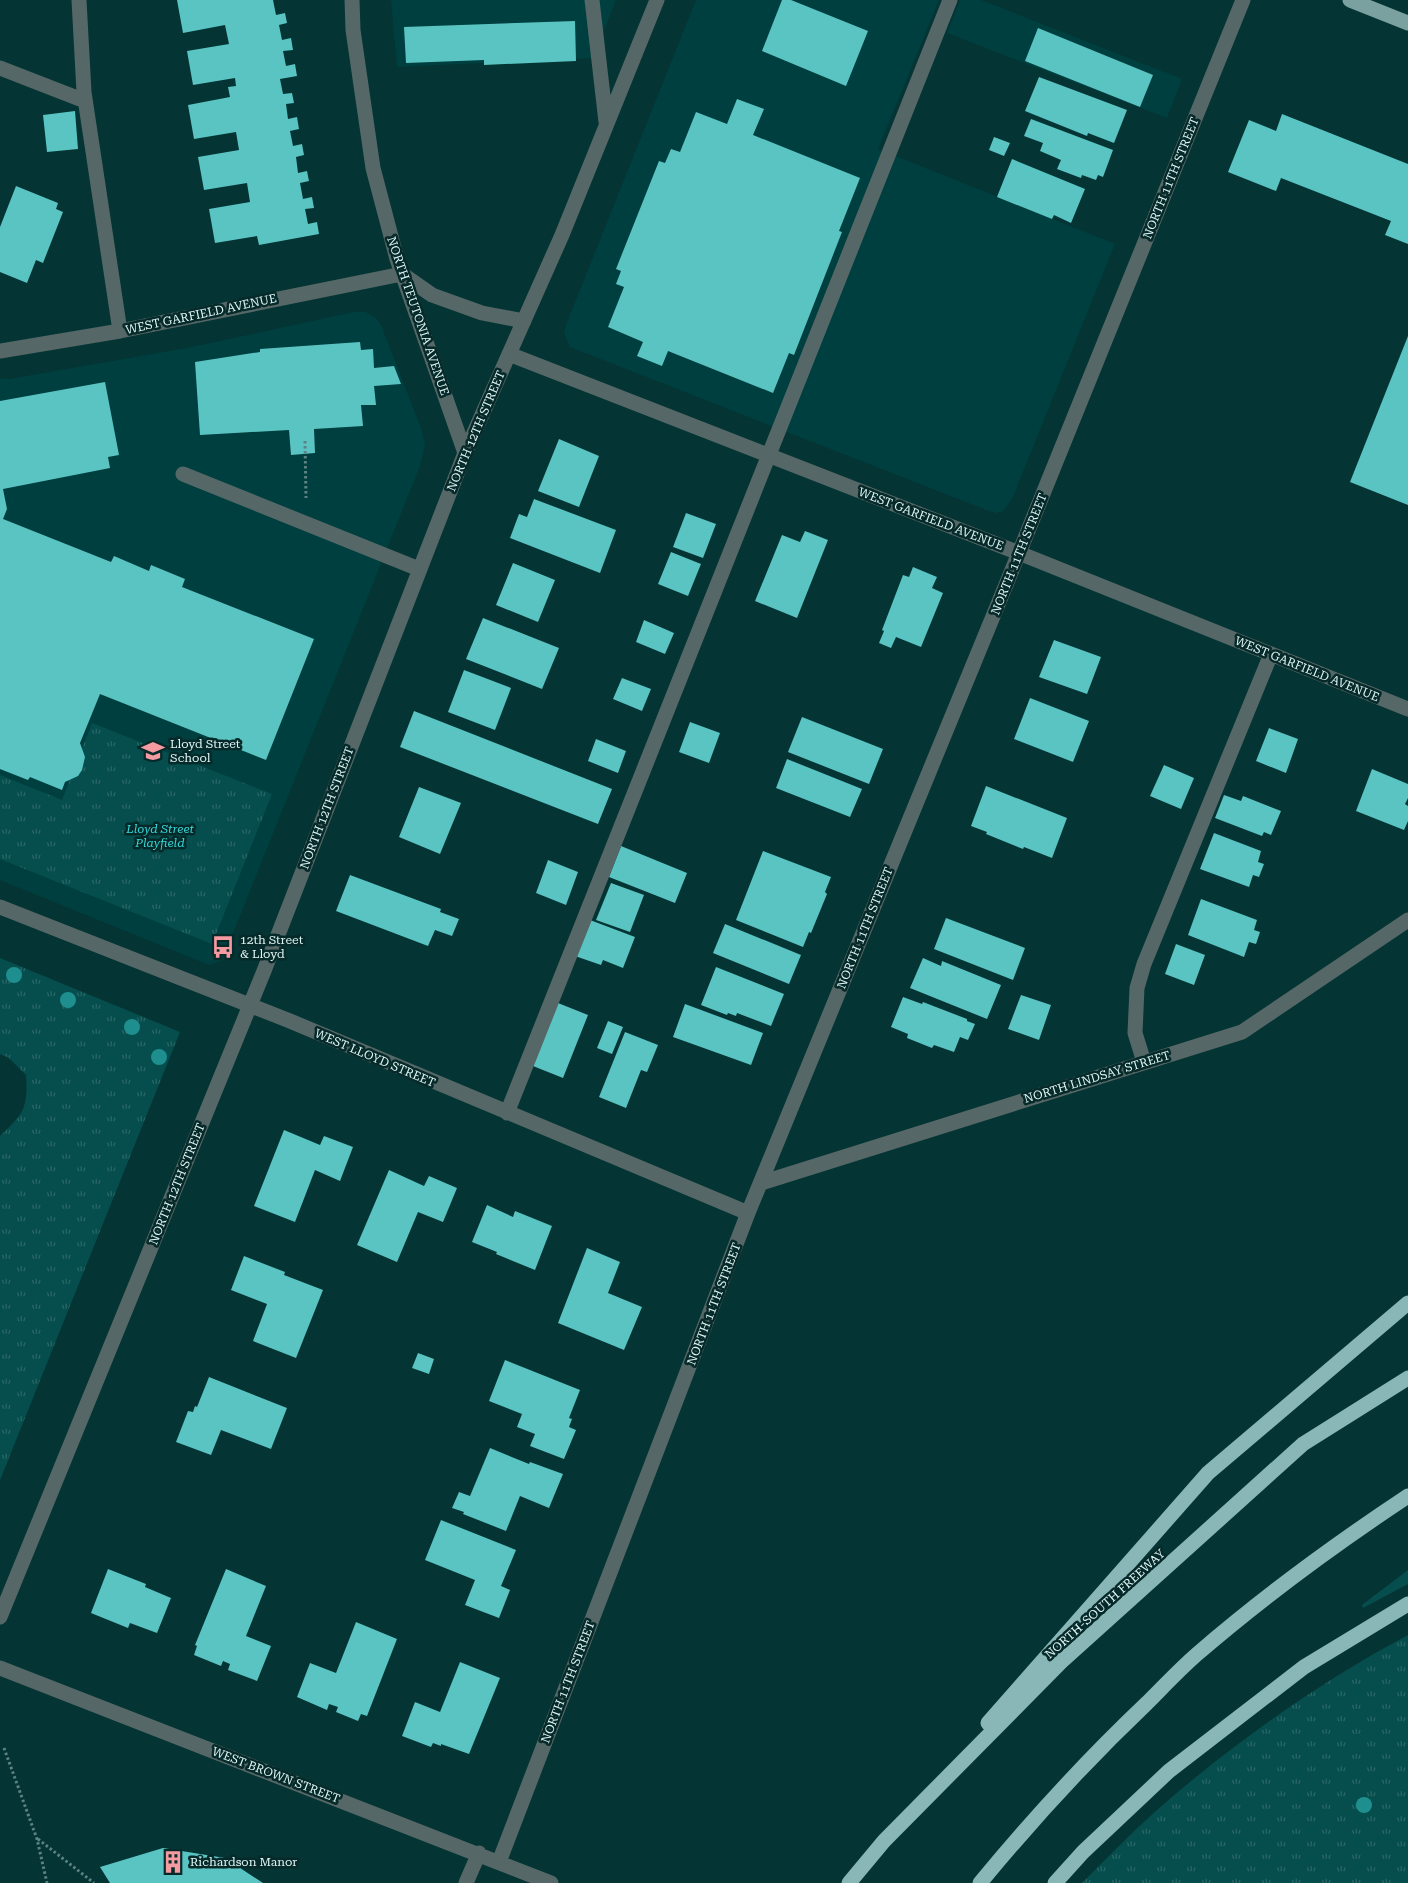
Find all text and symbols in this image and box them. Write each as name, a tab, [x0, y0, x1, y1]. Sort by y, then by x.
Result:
street label: NORTH 11TH STREET	[1140, 115, 1202, 241]
street label: NORTH TEUTONIA AVENUE	[384, 235, 452, 397]
street label: WEST GARFIELD AVENUE	[124, 291, 278, 337]
street label: NORTH 12TH STREET	[444, 369, 508, 493]
street label: WEST GARFIELD AVENUE	[856, 485, 1006, 553]
street label: NORTH 11TH STREET	[988, 491, 1050, 617]
street label: WEST GARFIELD AVENUE	[1233, 634, 1381, 704]
place label: Lloyd Street School	[170, 737, 241, 765]
school or university icon: Lloyd Street School	[140, 738, 166, 764]
street label: NORTH 12TH STREET	[297, 745, 357, 871]
park label: Lloyd Street Playfield	[125, 822, 194, 850]
street label: NORTH 11TH STREET	[834, 865, 896, 991]
place label: 12th Street & Lloyd	[240, 933, 304, 961]
bus stop icon: 12th Street & Lloyd	[210, 934, 236, 960]
street label: WEST LLOYD STREET	[313, 1026, 437, 1090]
street label: NORTH LINDSAY STREET	[1022, 1048, 1172, 1106]
street label: NORTH 12TH STREET	[146, 1121, 208, 1247]
street label: NORTH 11TH STREET	[684, 1241, 744, 1367]
street label: NORTH-SOUTH FREEWAY	[1042, 1546, 1168, 1662]
street label: NORTH 11TH STREET	[538, 1619, 598, 1745]
street label: WEST BROWN STREET	[210, 1744, 342, 1806]
building icon: Richardson Manor	[160, 1849, 186, 1875]
place label: Richardson Manor	[190, 1855, 297, 1869]

